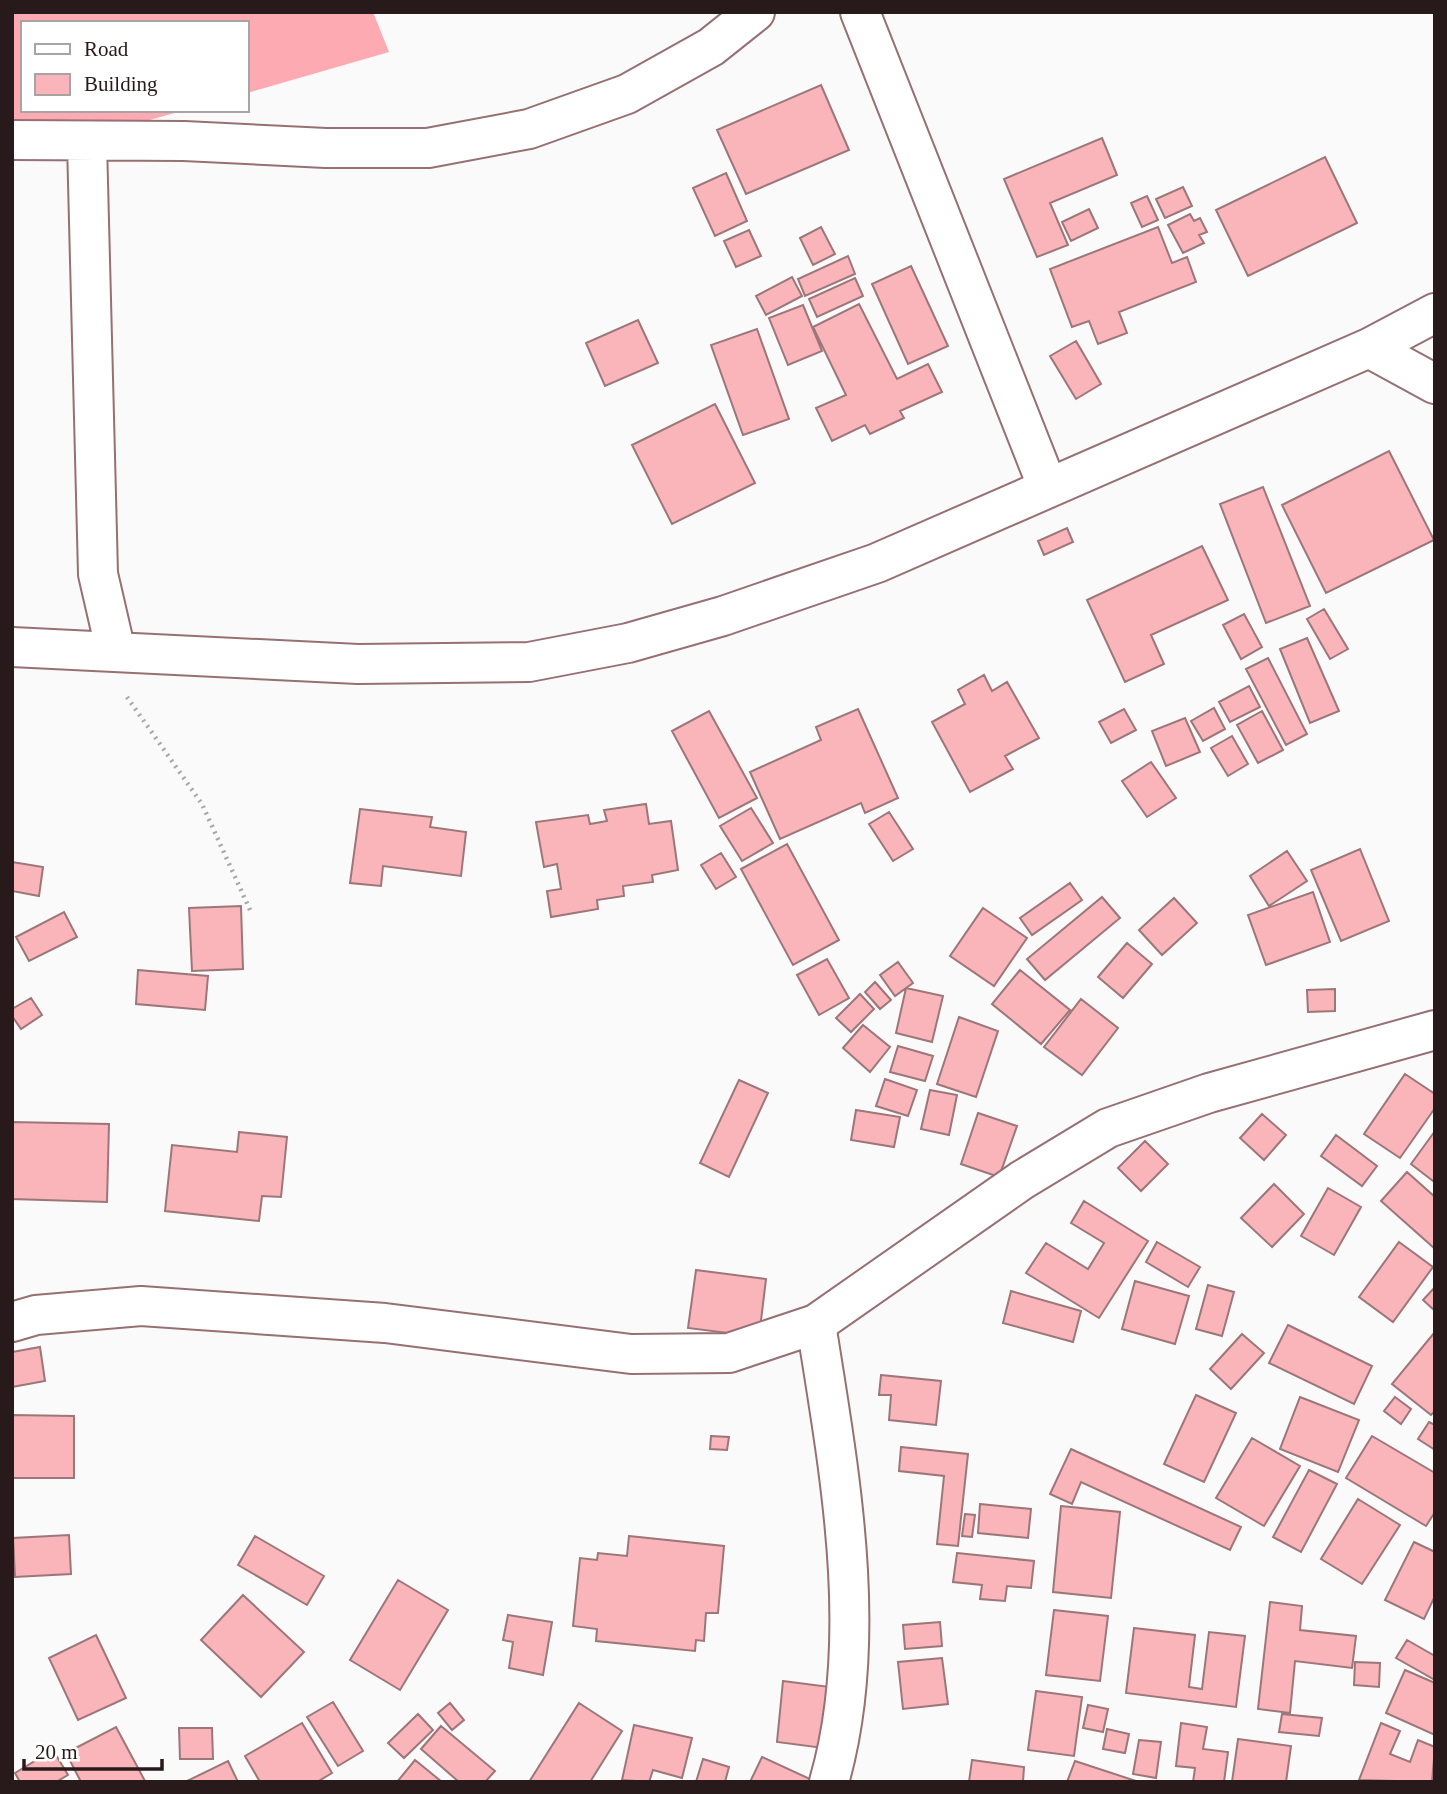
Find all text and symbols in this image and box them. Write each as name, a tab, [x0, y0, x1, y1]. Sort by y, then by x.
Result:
legend	[21, 21, 248, 112]
text: Road	[84, 37, 129, 61]
text: Building	[84, 72, 158, 96]
scale bar	[24, 1728, 163, 1772]
text: 20 m	[35, 1740, 78, 1764]

